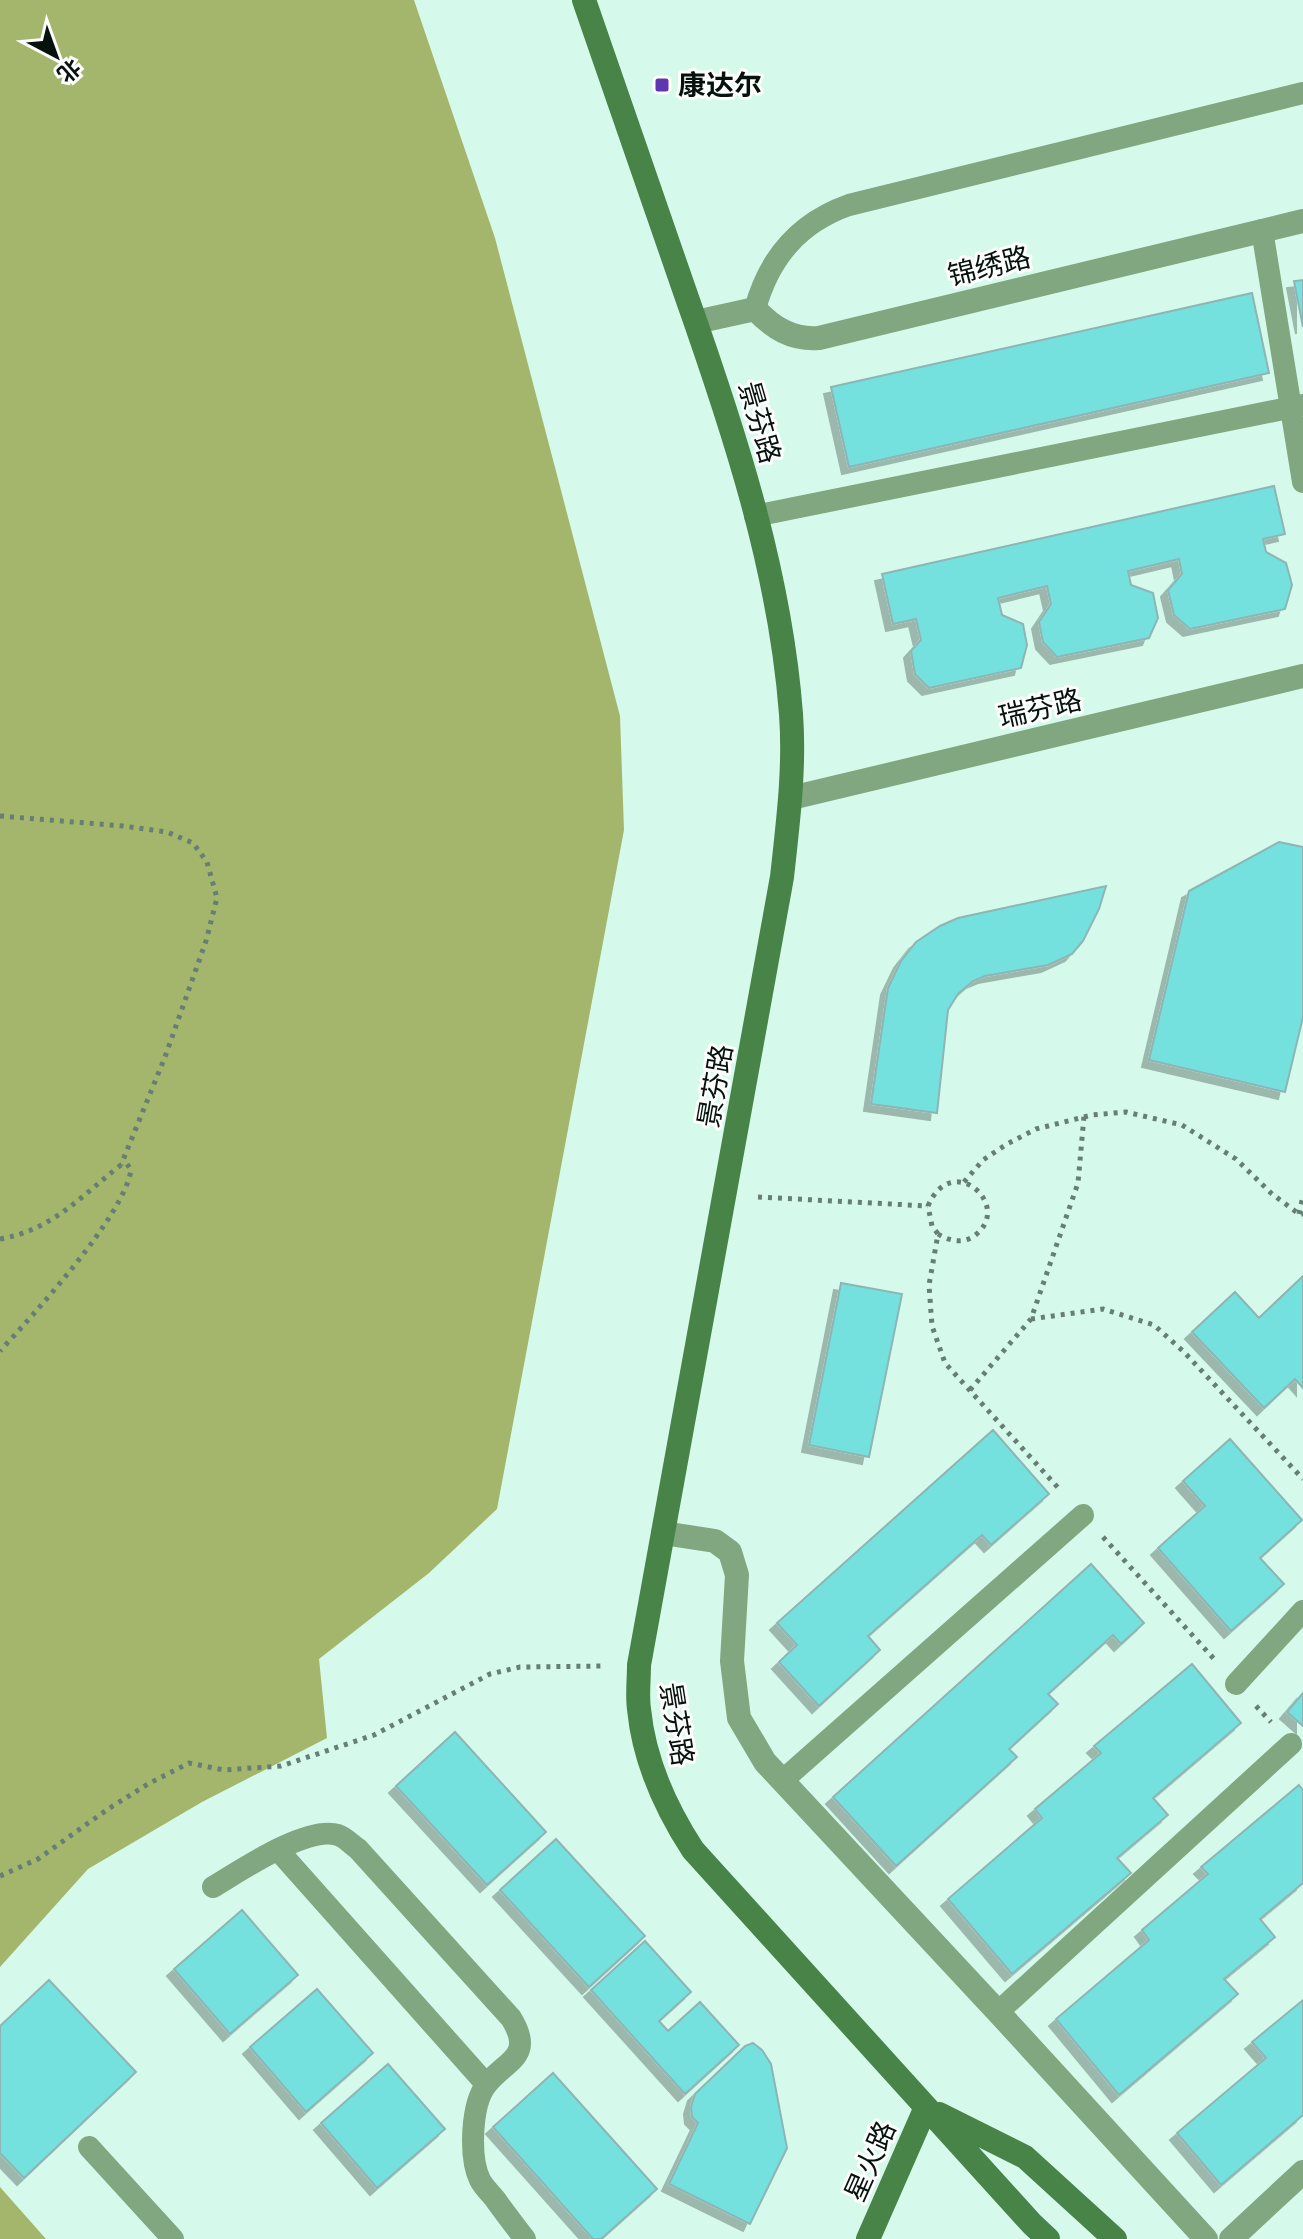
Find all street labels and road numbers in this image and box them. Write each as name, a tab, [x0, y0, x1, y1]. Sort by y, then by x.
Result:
street label: 锦绣路	[943, 236, 1034, 294]
street label: 景芬路	[731, 376, 791, 467]
street label: 瑞芬路	[995, 679, 1085, 735]
street label: 景芬路	[688, 1041, 740, 1130]
street label: 景芬路	[653, 1679, 703, 1768]
street label: 星火路	[835, 2114, 904, 2207]

